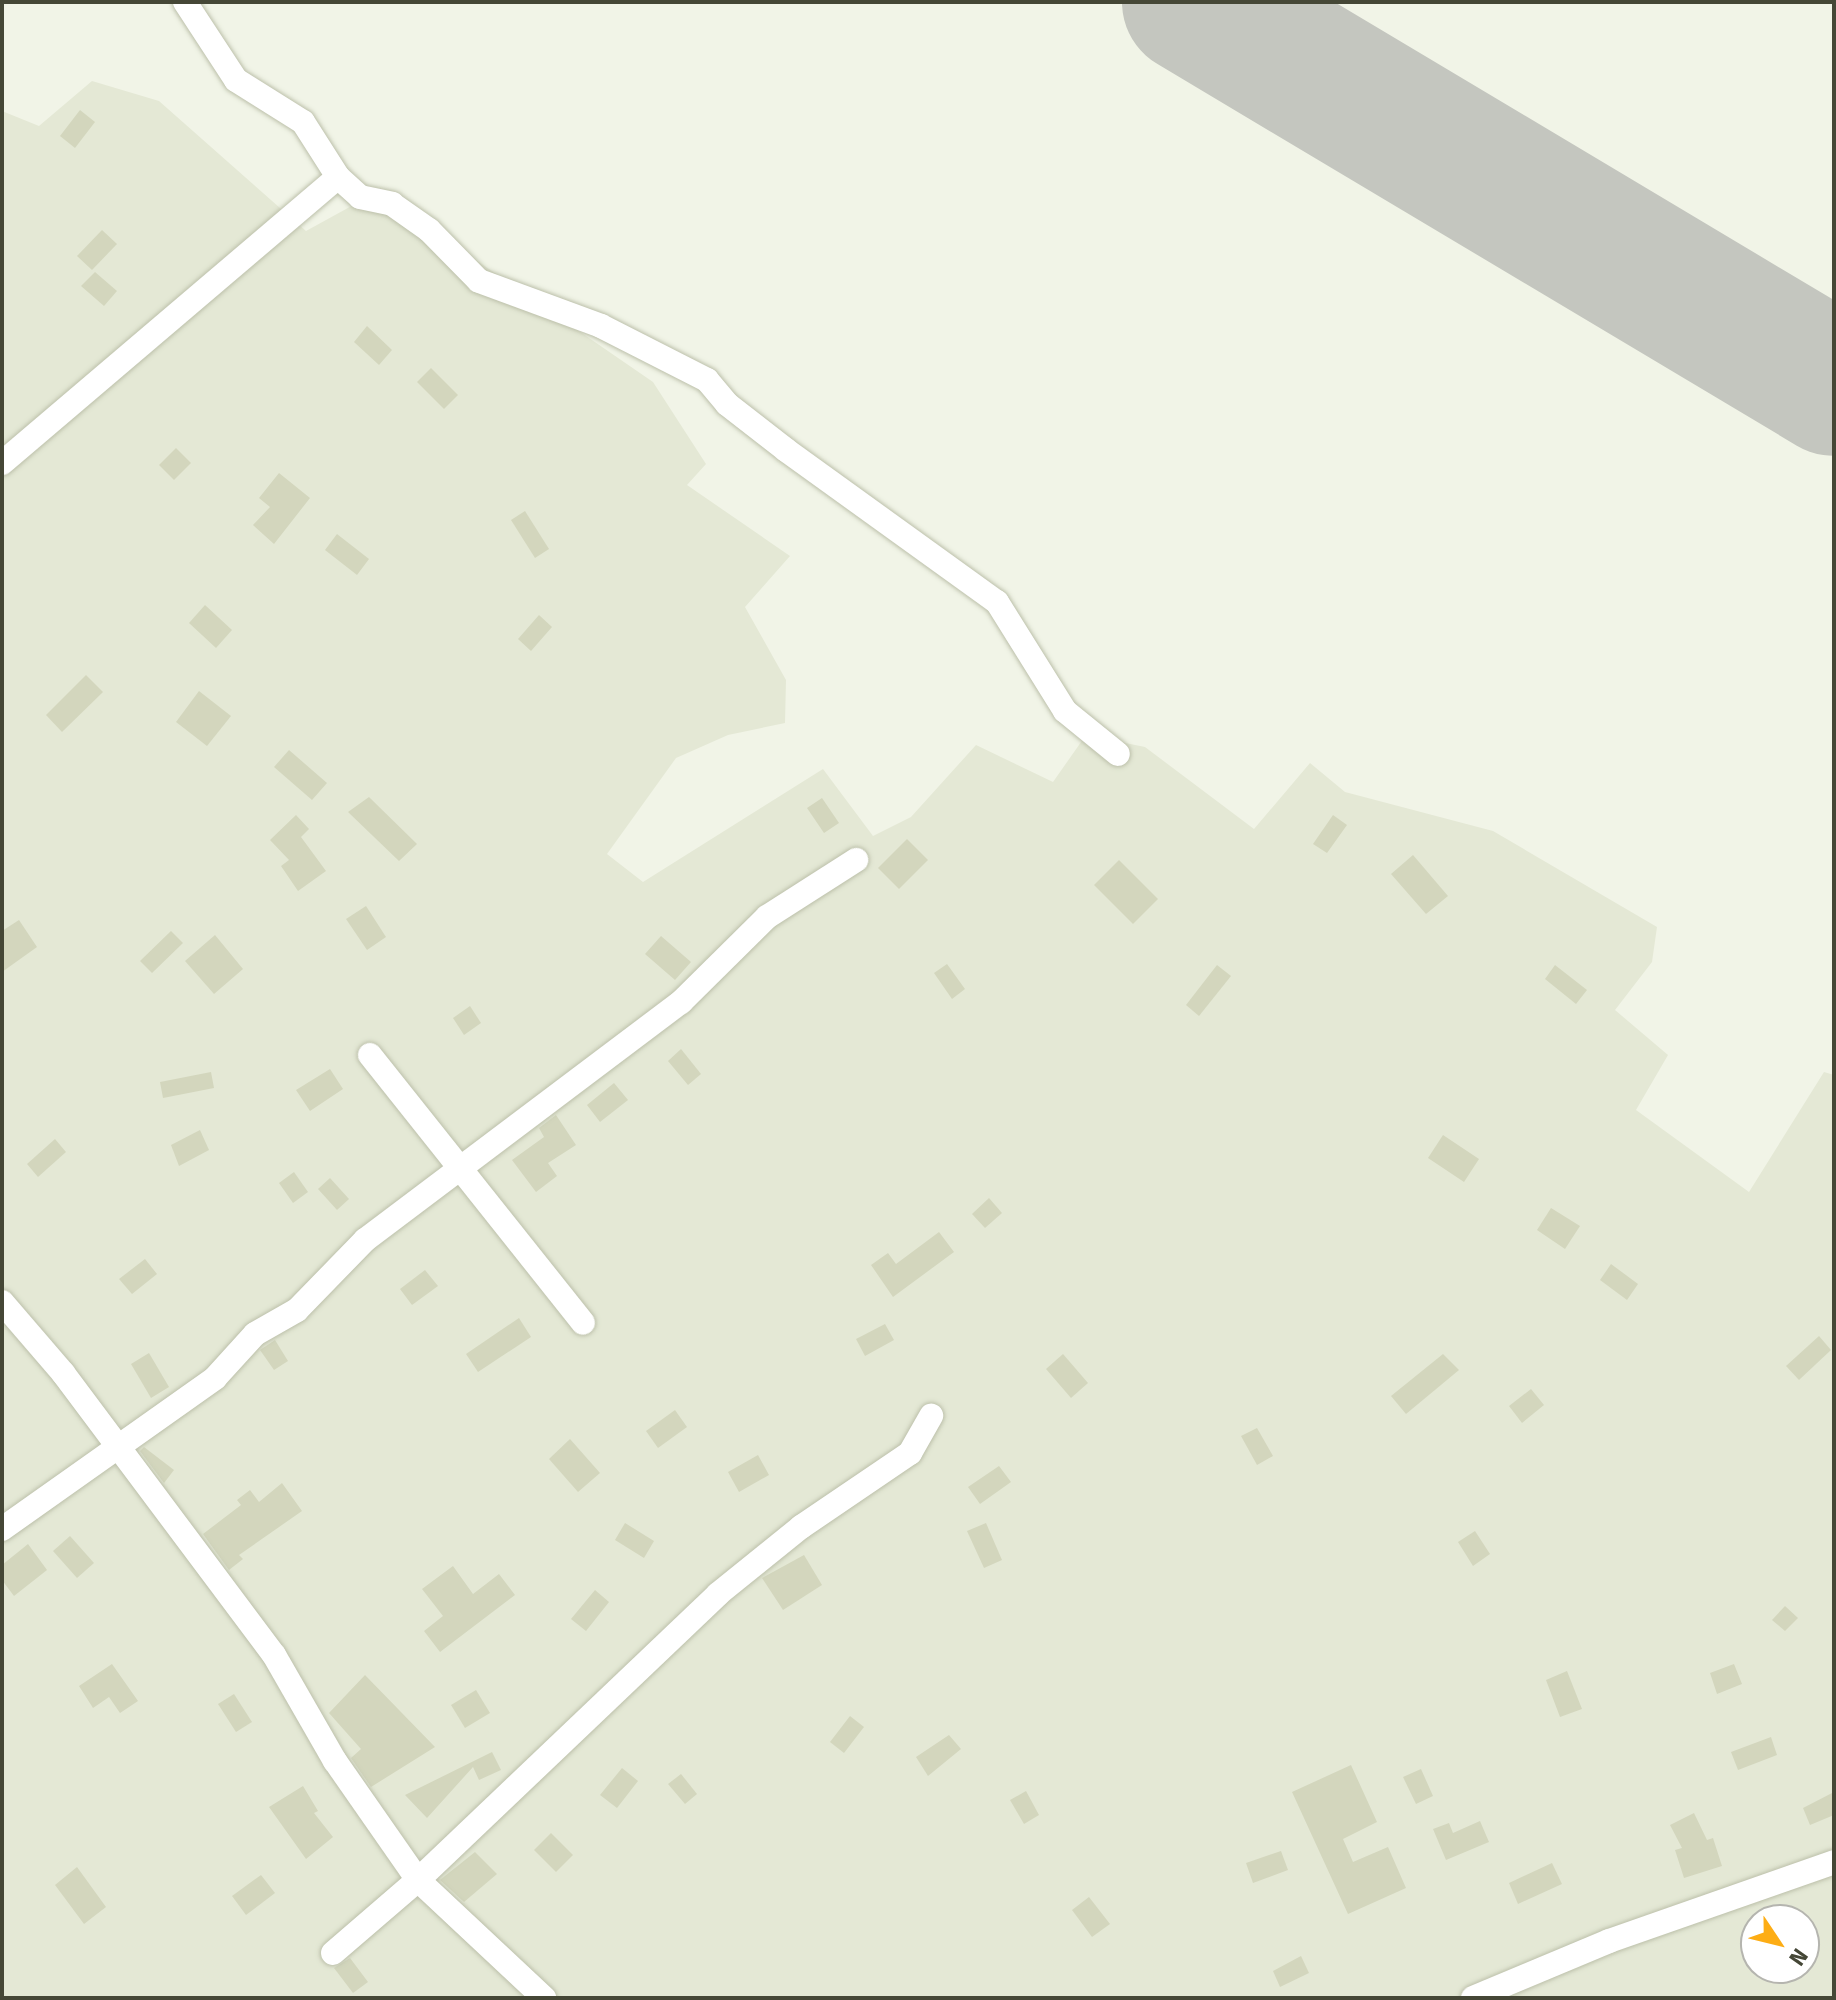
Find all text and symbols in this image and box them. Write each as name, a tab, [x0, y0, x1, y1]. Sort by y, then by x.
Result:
north arrow	[1740, 1904, 1820, 1984]
text: N	[1783, 1943, 1814, 1971]

